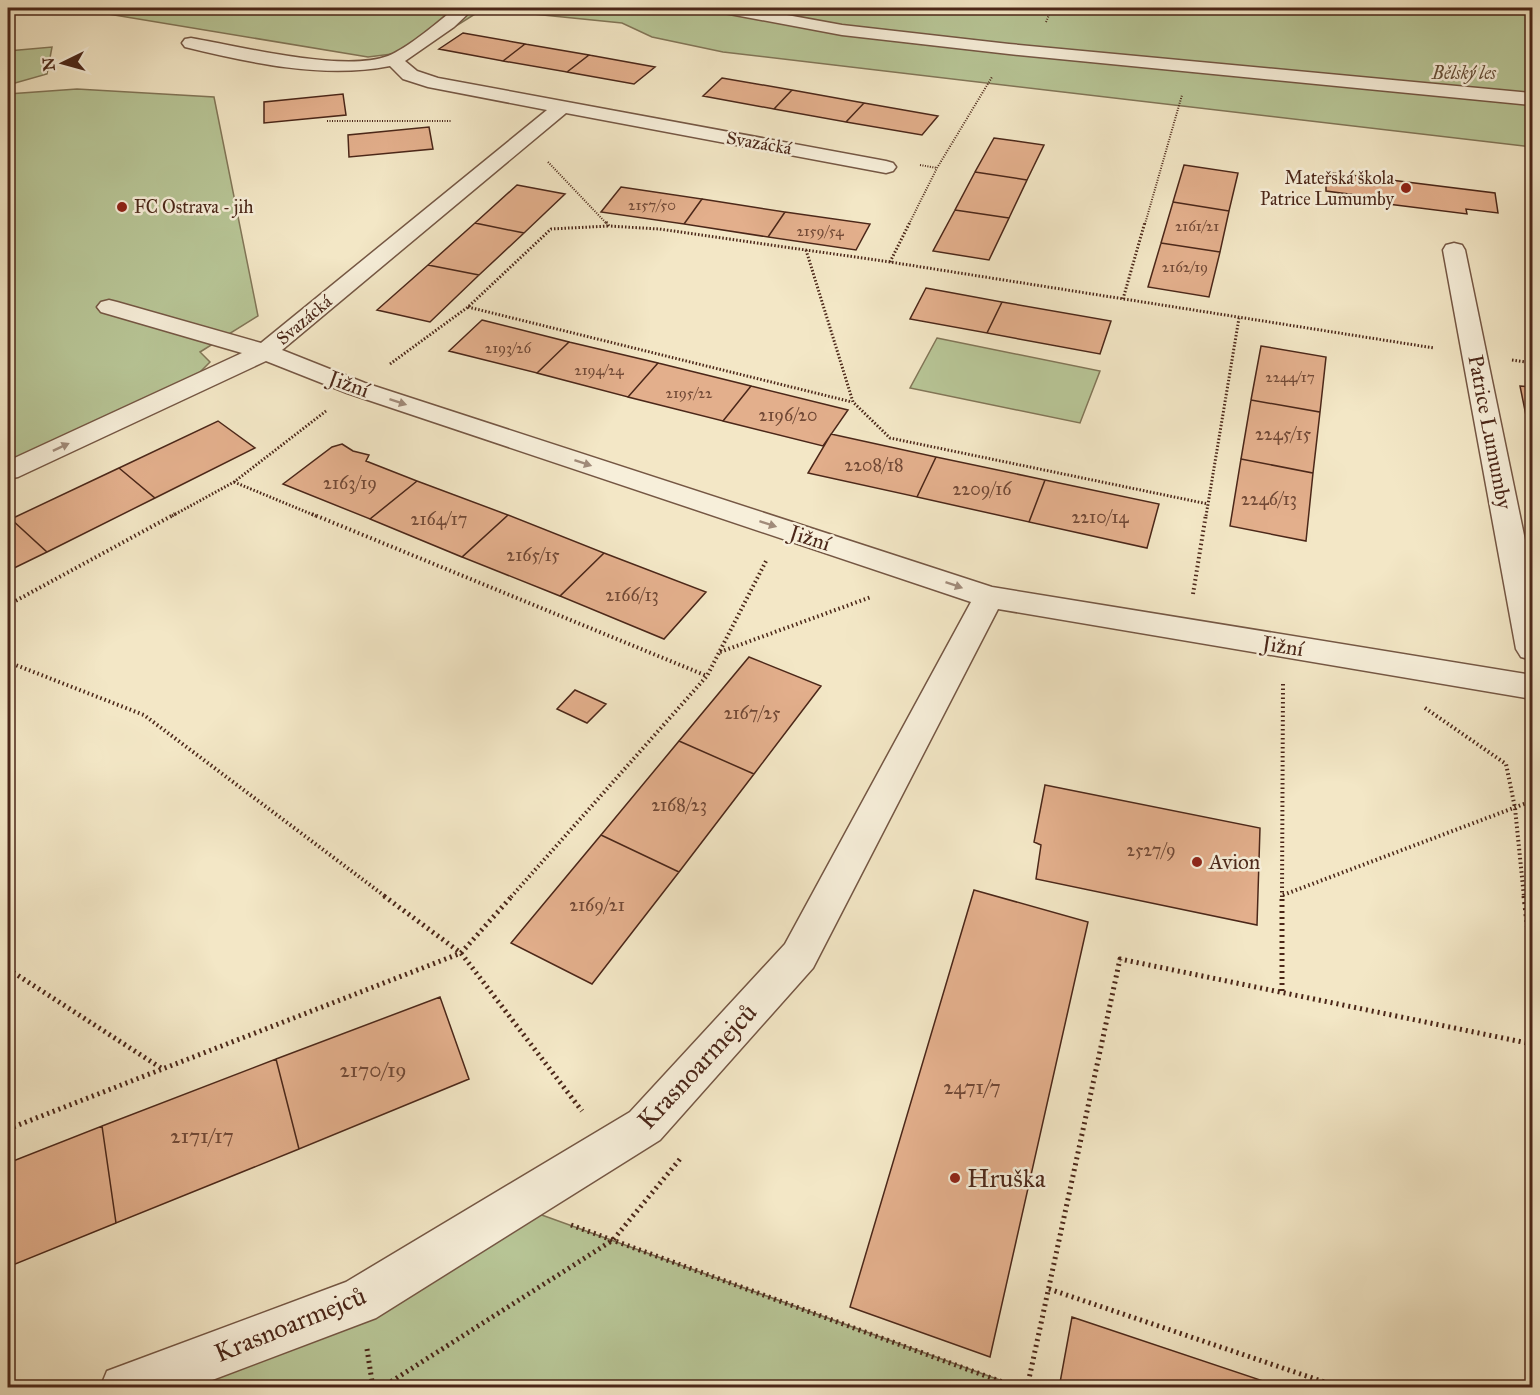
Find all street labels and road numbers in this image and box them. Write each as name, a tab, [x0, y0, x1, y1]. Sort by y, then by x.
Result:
street label: Svazácká	[725, 126, 794, 160]
street label: Svazácká	[272, 290, 337, 350]
street label: Patrice Lumumby	[1462, 353, 1518, 512]
street label: Jižní	[323, 364, 374, 404]
street label: Jižní	[785, 519, 835, 557]
street label: Jižní	[1259, 630, 1307, 662]
street label: Krasnoarmejců	[631, 996, 764, 1136]
street label: Krasnoarmejců	[210, 1279, 371, 1369]

